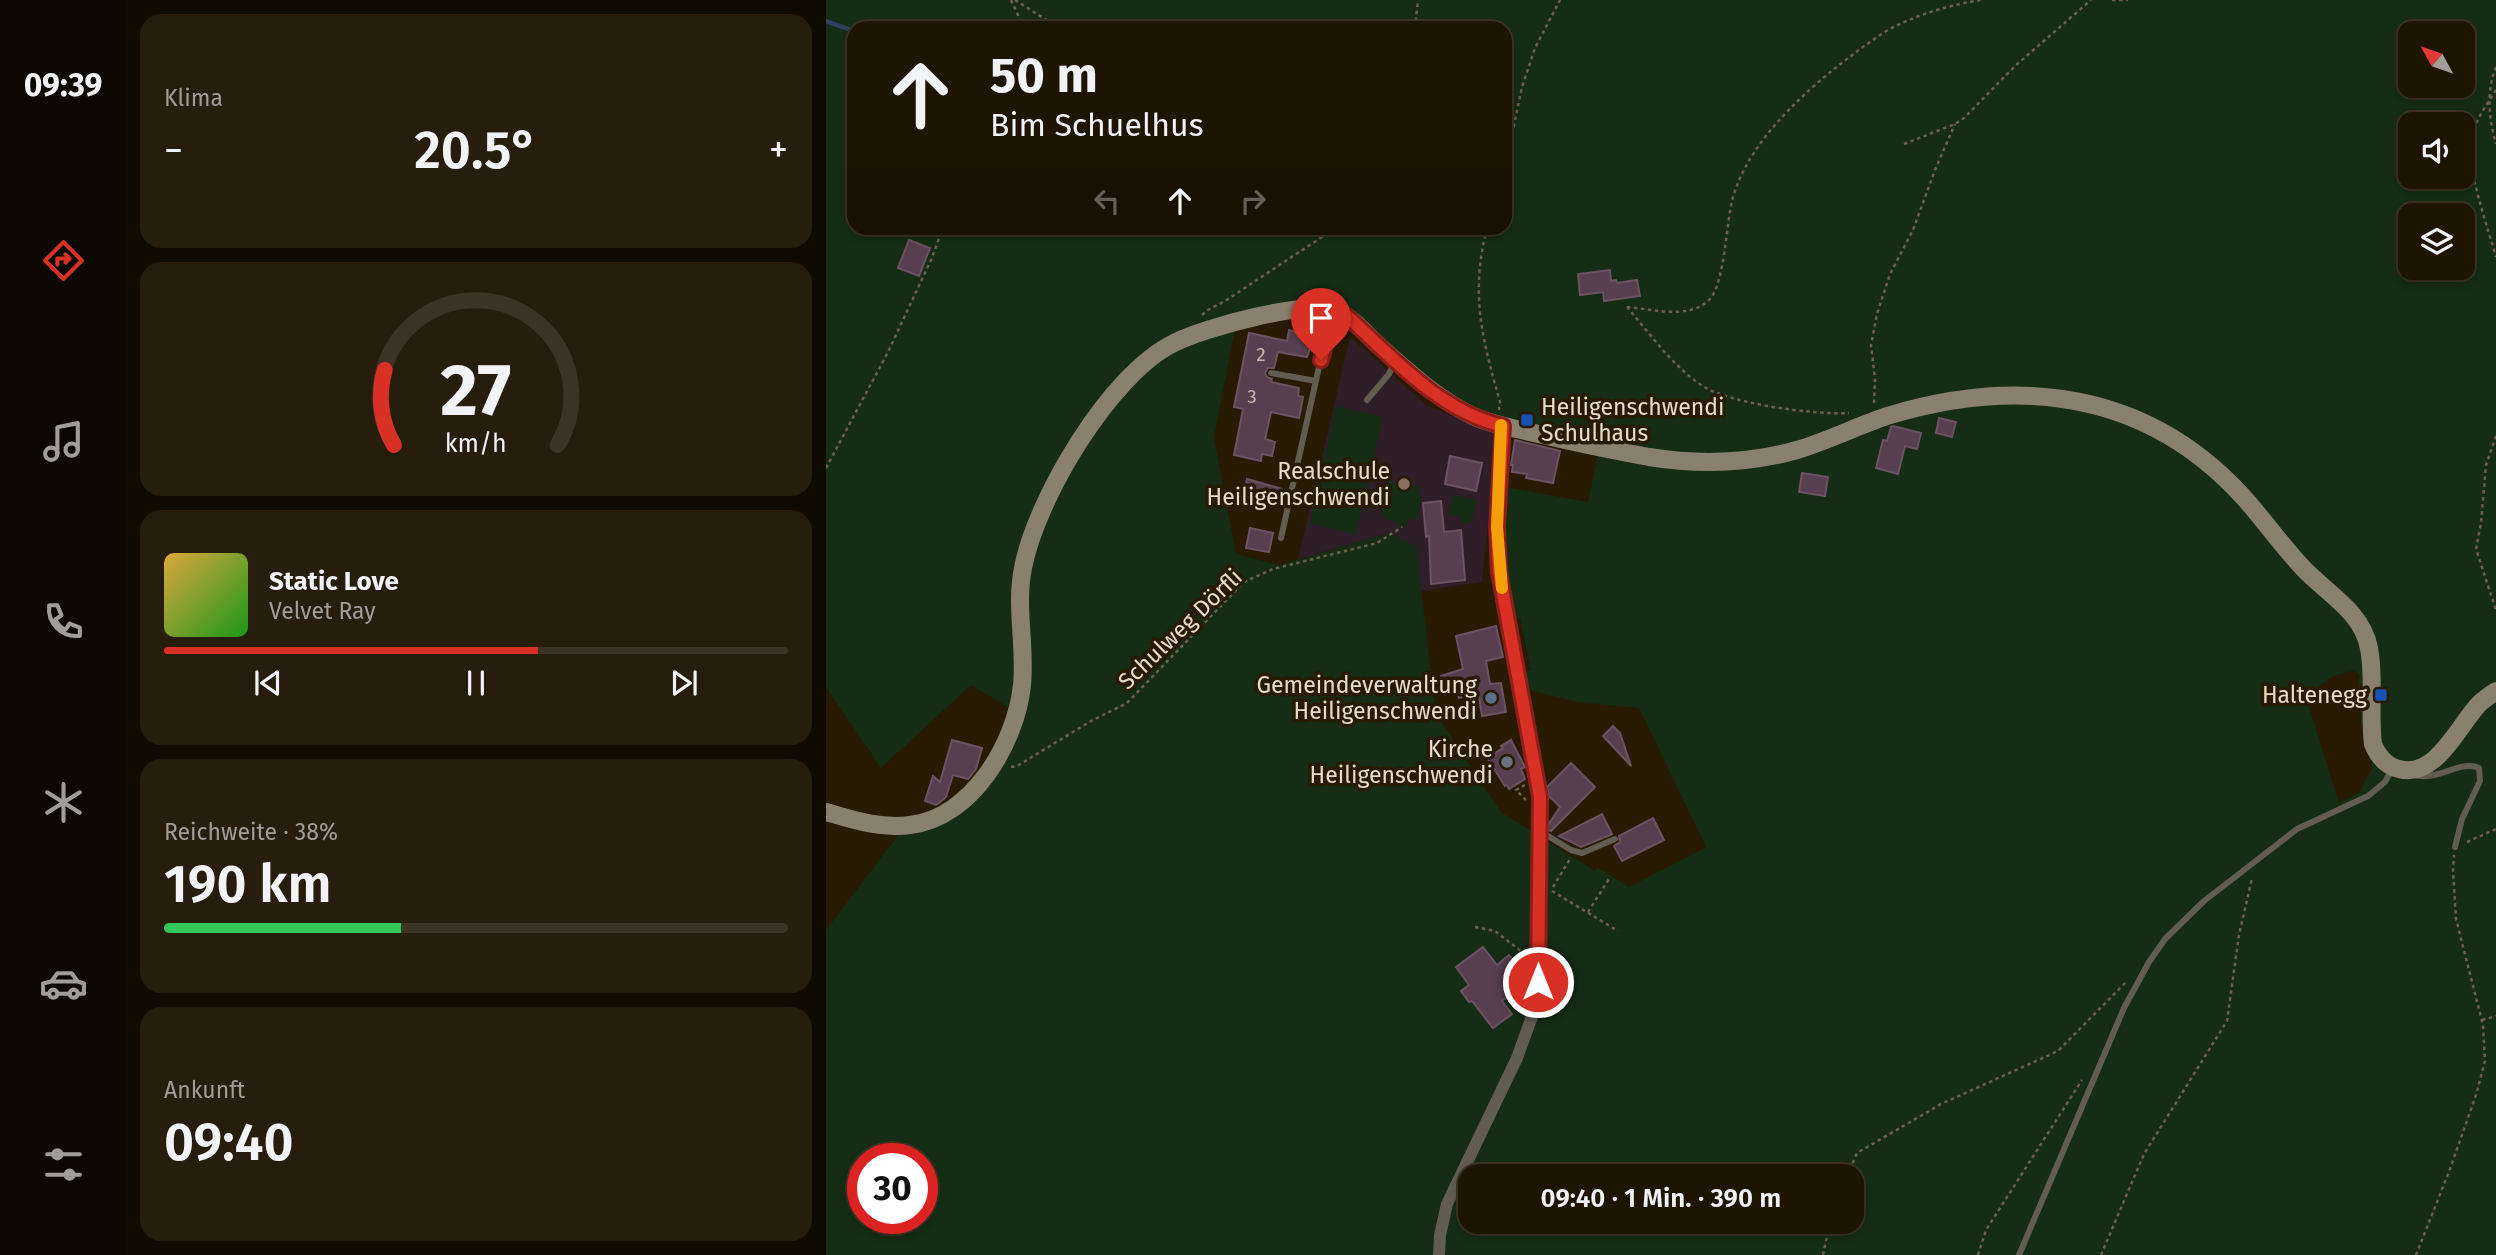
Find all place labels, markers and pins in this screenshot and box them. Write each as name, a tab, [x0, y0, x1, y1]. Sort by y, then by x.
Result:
pin	[1291, 288, 1351, 360]
place label: Heiligenschwendi Schulhaus	[1541, 393, 1724, 447]
marker: Heiligenschwendi Schulhaus	[1519, 412, 1535, 428]
place label: Realschule Heiligenschwendi	[1207, 457, 1390, 511]
marker: Realschule Heiligenschwendi	[1396, 476, 1412, 492]
place label: Gemeindeverwaltung Heiligenschwendi	[1257, 671, 1477, 725]
place label: Haltenegg	[2262, 681, 2367, 709]
marker: Haltenegg	[2373, 687, 2389, 703]
marker: Gemeindeverwaltung Heiligenschwendi	[1483, 690, 1499, 706]
place label: Kirche Heiligenschwendi	[1310, 735, 1493, 789]
marker: Kirche Heiligenschwendi	[1499, 754, 1515, 770]

